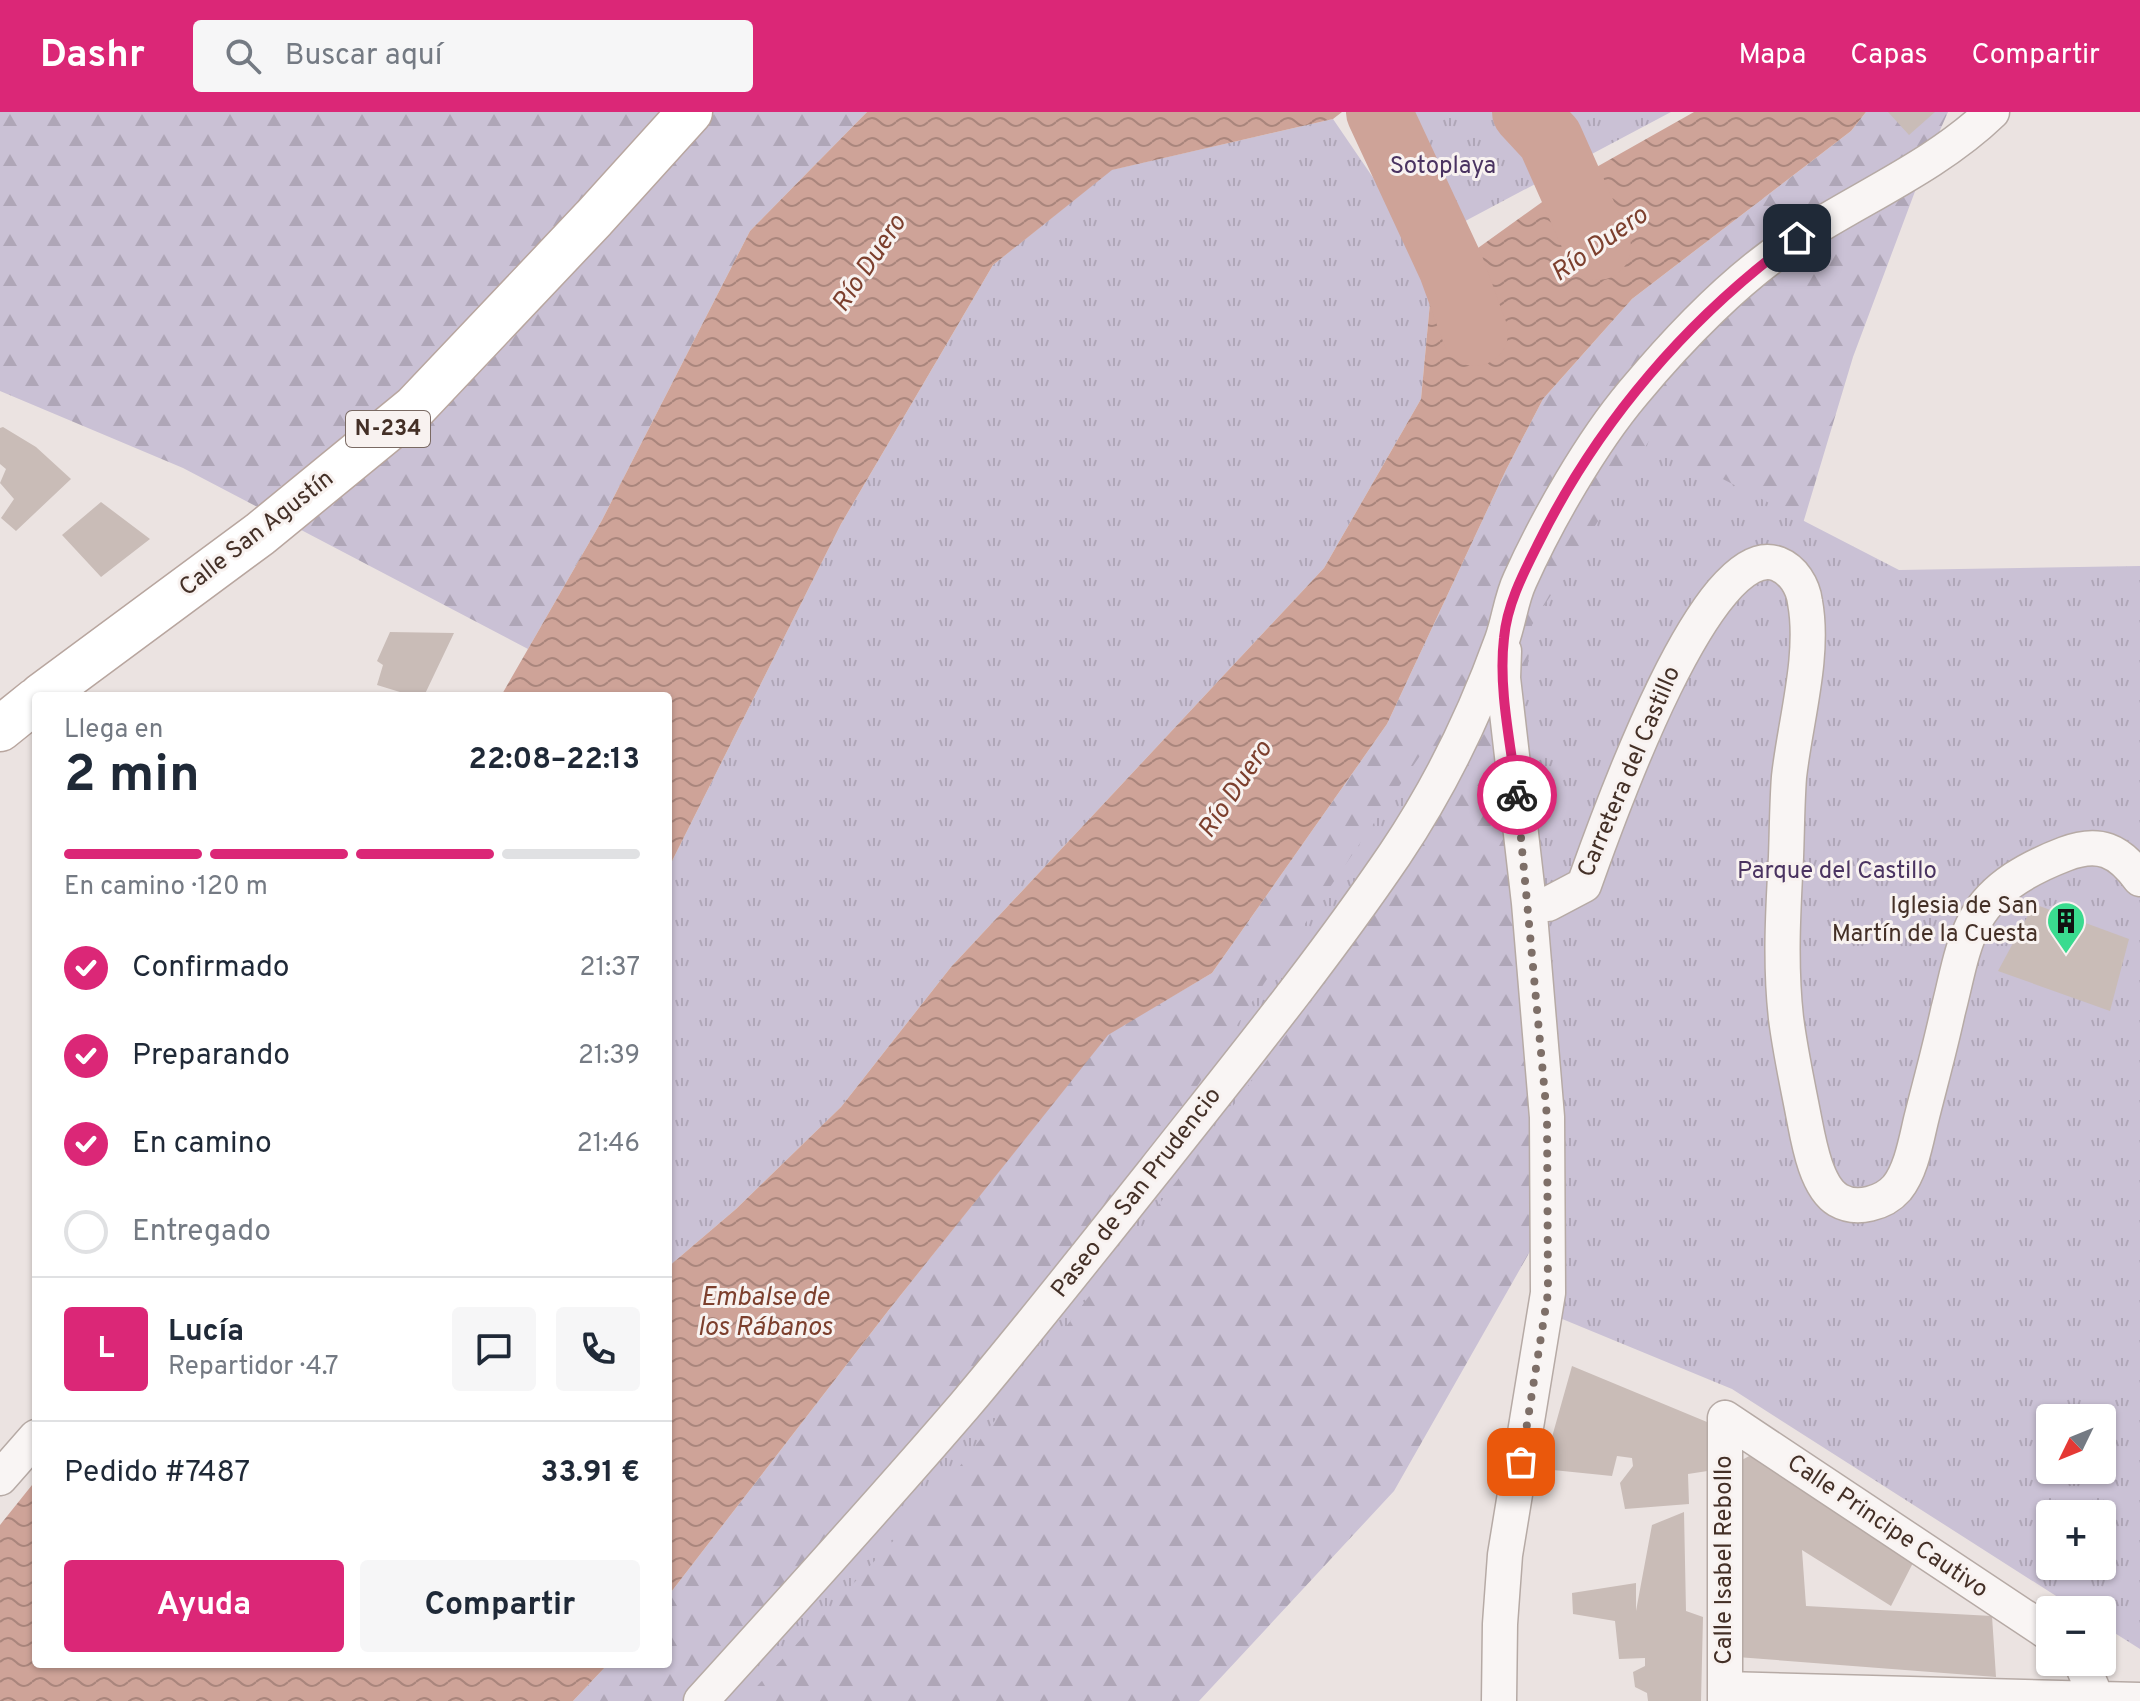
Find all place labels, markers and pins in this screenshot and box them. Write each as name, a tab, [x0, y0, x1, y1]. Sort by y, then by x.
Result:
pin	[1763, 204, 1831, 272]
place label: Iglesia de San Martín de la Cuesta	[1832, 892, 2038, 950]
building icon: Iglesia de San Martín de la Cuesta	[2045, 900, 2087, 955]
pin	[1487, 1428, 1555, 1496]

